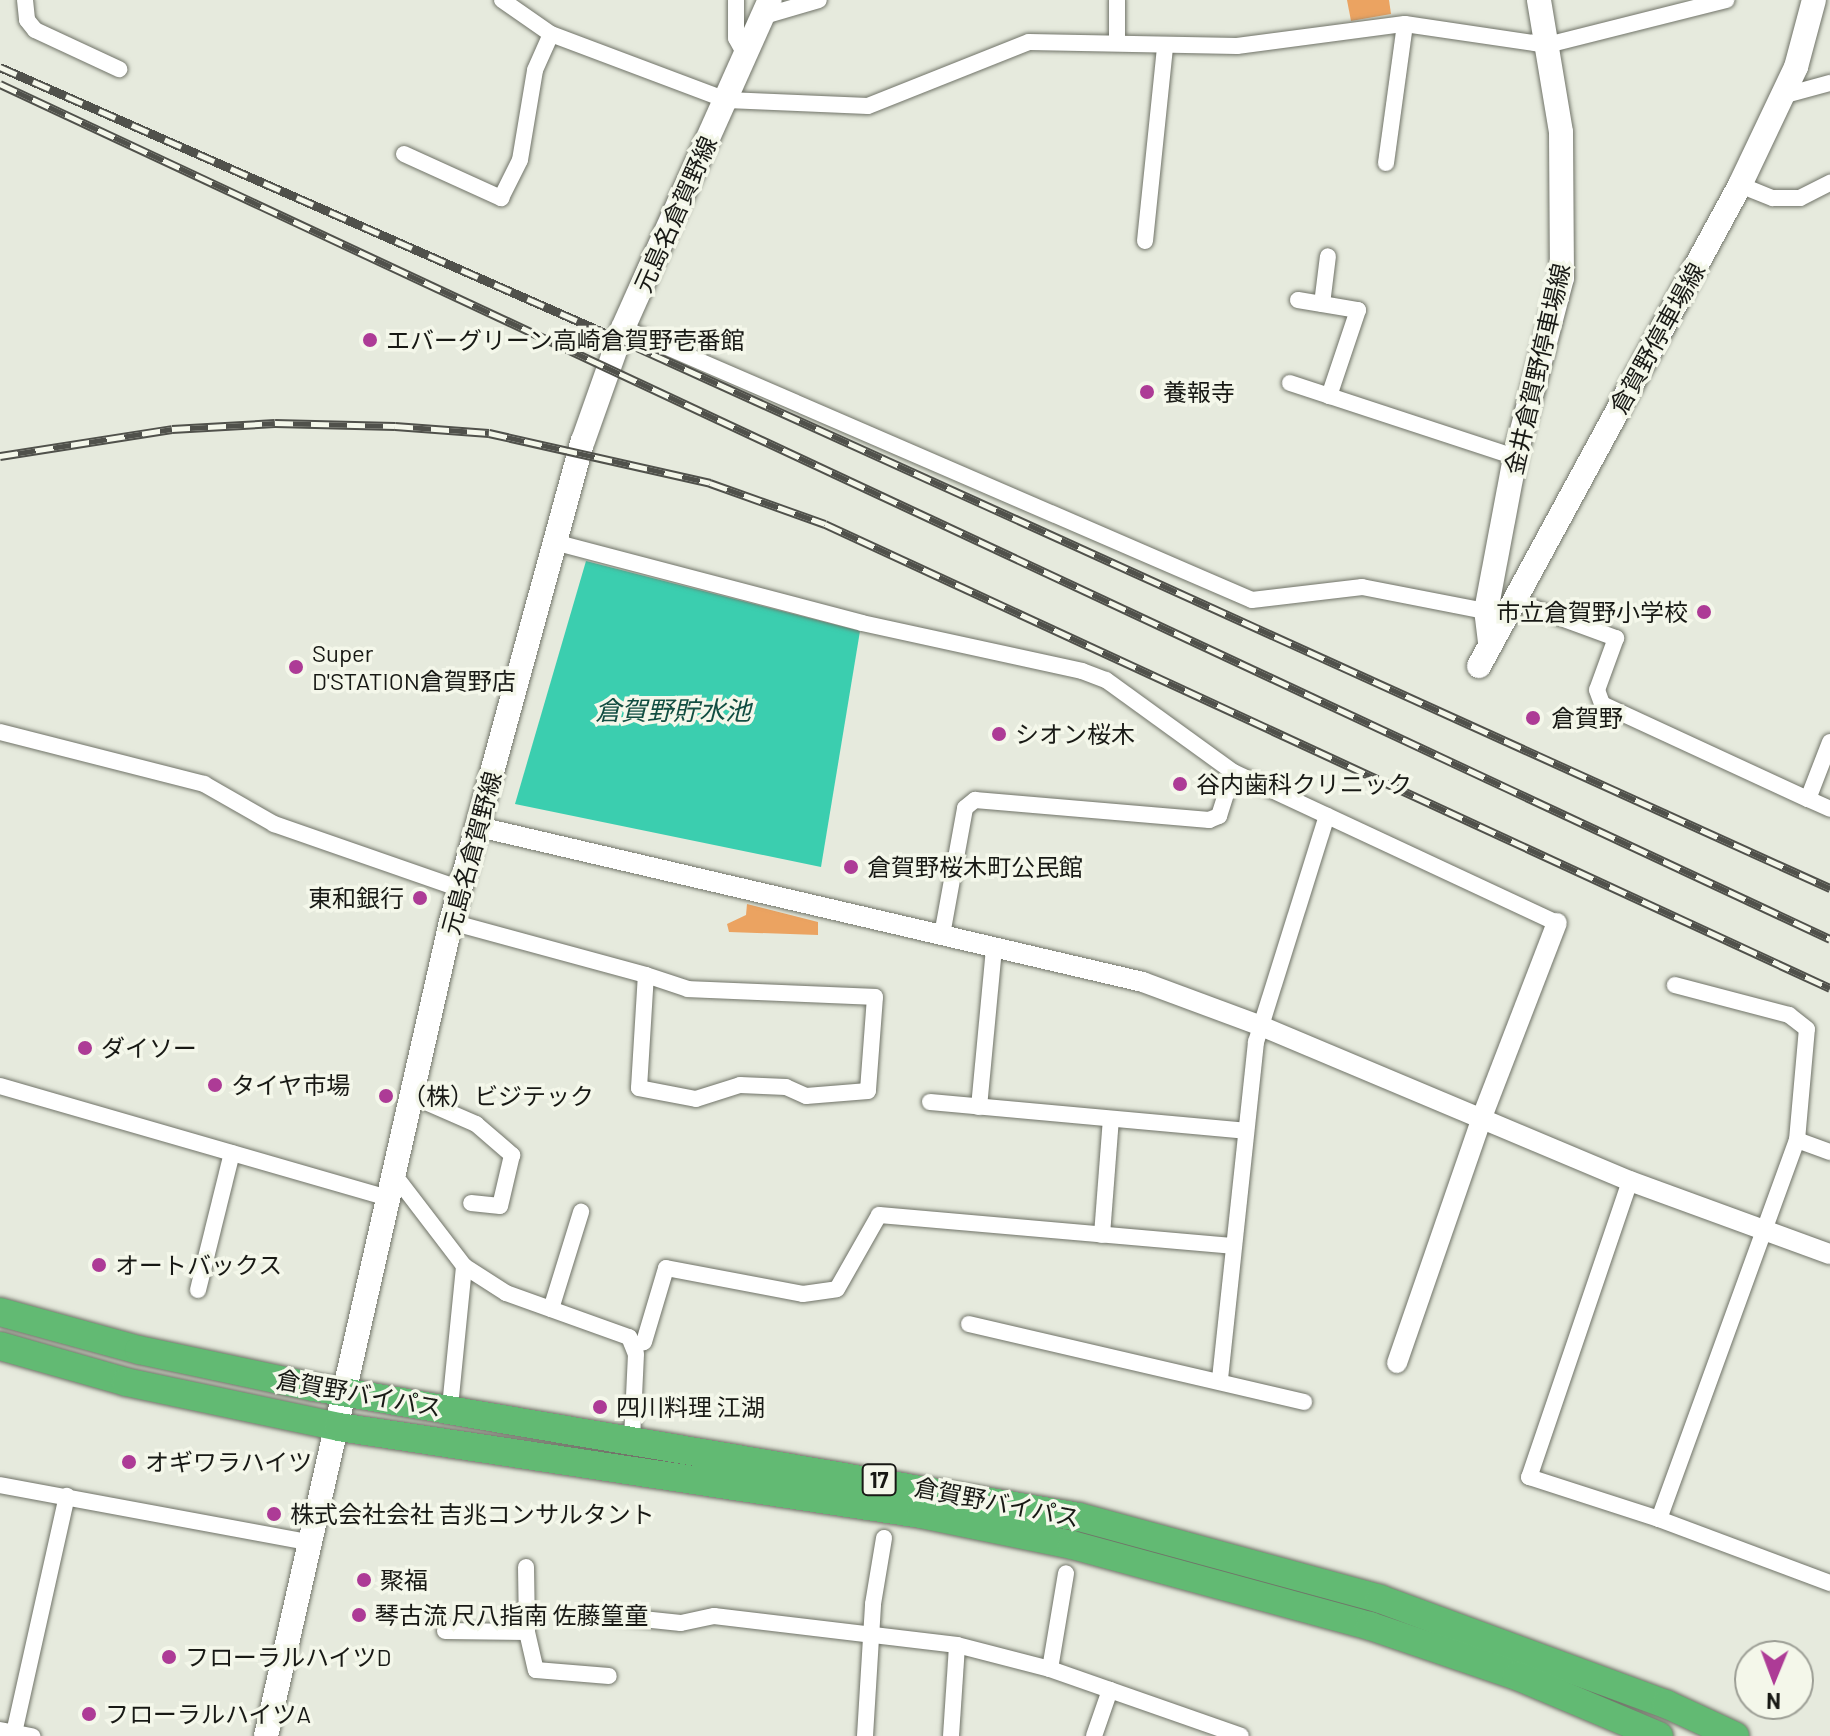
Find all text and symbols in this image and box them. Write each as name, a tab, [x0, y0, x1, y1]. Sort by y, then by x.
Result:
street label: 元島名倉賀野線	[628, 131, 722, 297]
street label: 倉賀野停車場線	[1604, 258, 1710, 418]
street label: 金井倉賀野停車場線	[1499, 261, 1575, 477]
place label: エバーグリーン高崎倉賀野壱番館	[386, 326, 746, 354]
marker: エバーグリーン高崎倉賀野壱番館	[361, 331, 379, 349]
place label: 養報寺	[1163, 378, 1235, 406]
marker: 養報寺	[1138, 383, 1156, 401]
place label: 市立倉賀野小学校	[1496, 598, 1688, 626]
marker: 市立倉賀野小学校	[1695, 603, 1713, 621]
place label: Super D'STATION倉賀野店	[312, 639, 516, 695]
marker: Super D'STATION倉賀野店	[287, 658, 305, 676]
water label: 倉賀野貯水池	[595, 694, 751, 726]
place label: 倉賀野	[1551, 704, 1623, 732]
marker: 倉賀野	[1522, 707, 1544, 729]
place label: シオン桜木	[1015, 720, 1135, 748]
marker: シオン桜木	[990, 725, 1008, 743]
street label: 元島名倉賀野線	[435, 768, 507, 938]
place label: 谷内歯科クリニック	[1196, 770, 1412, 798]
marker: 谷内歯科クリニック	[1171, 775, 1189, 793]
place label: 倉賀野桜木町公民館	[867, 853, 1083, 881]
marker: 倉賀野桜木町公民館	[842, 858, 860, 876]
place label: 東和銀行	[308, 884, 404, 912]
marker: 東和銀行	[411, 889, 429, 907]
place label: ダイソー	[101, 1034, 197, 1062]
marker: ダイソー	[76, 1039, 94, 1057]
place label: タイヤ市場	[231, 1071, 351, 1099]
marker: タイヤ市場	[206, 1076, 224, 1094]
place label: （株）ビジテック	[402, 1082, 594, 1110]
marker: （株）ビジテック	[377, 1087, 395, 1105]
place label: オートバックス	[115, 1251, 283, 1279]
marker: オートバックス	[90, 1256, 108, 1274]
street label: 倉賀野バイパス	[274, 1364, 444, 1422]
place label: 四川料理 江湖	[616, 1393, 765, 1421]
marker: 四川料理 江湖	[591, 1398, 609, 1416]
place label: オギワラハイツ	[145, 1448, 313, 1476]
marker: オギワラハイツ	[120, 1453, 138, 1471]
road number: 17	[861, 1462, 897, 1498]
street label: 倉賀野バイパス	[912, 1472, 1082, 1532]
place label: 株式会社会社 吉兆コンサルタント	[290, 1500, 655, 1528]
marker: 株式会社会社 吉兆コンサルタント	[265, 1505, 283, 1523]
place label: 聚福	[380, 1566, 428, 1594]
marker: 聚福	[355, 1571, 373, 1589]
place label: 琴古流 尺八指南 佐藤篁童	[375, 1601, 649, 1629]
marker: 琴古流 尺八指南 佐藤篁童	[350, 1606, 368, 1624]
north arrow	[1734, 1640, 1814, 1720]
place label: フローラルハイツD	[185, 1643, 392, 1671]
marker: フローラルハイツD	[160, 1648, 178, 1666]
text: N	[1766, 1689, 1781, 1715]
place label: フローラルハイツA	[105, 1700, 312, 1728]
marker: フローラルハイツA	[80, 1705, 98, 1723]

